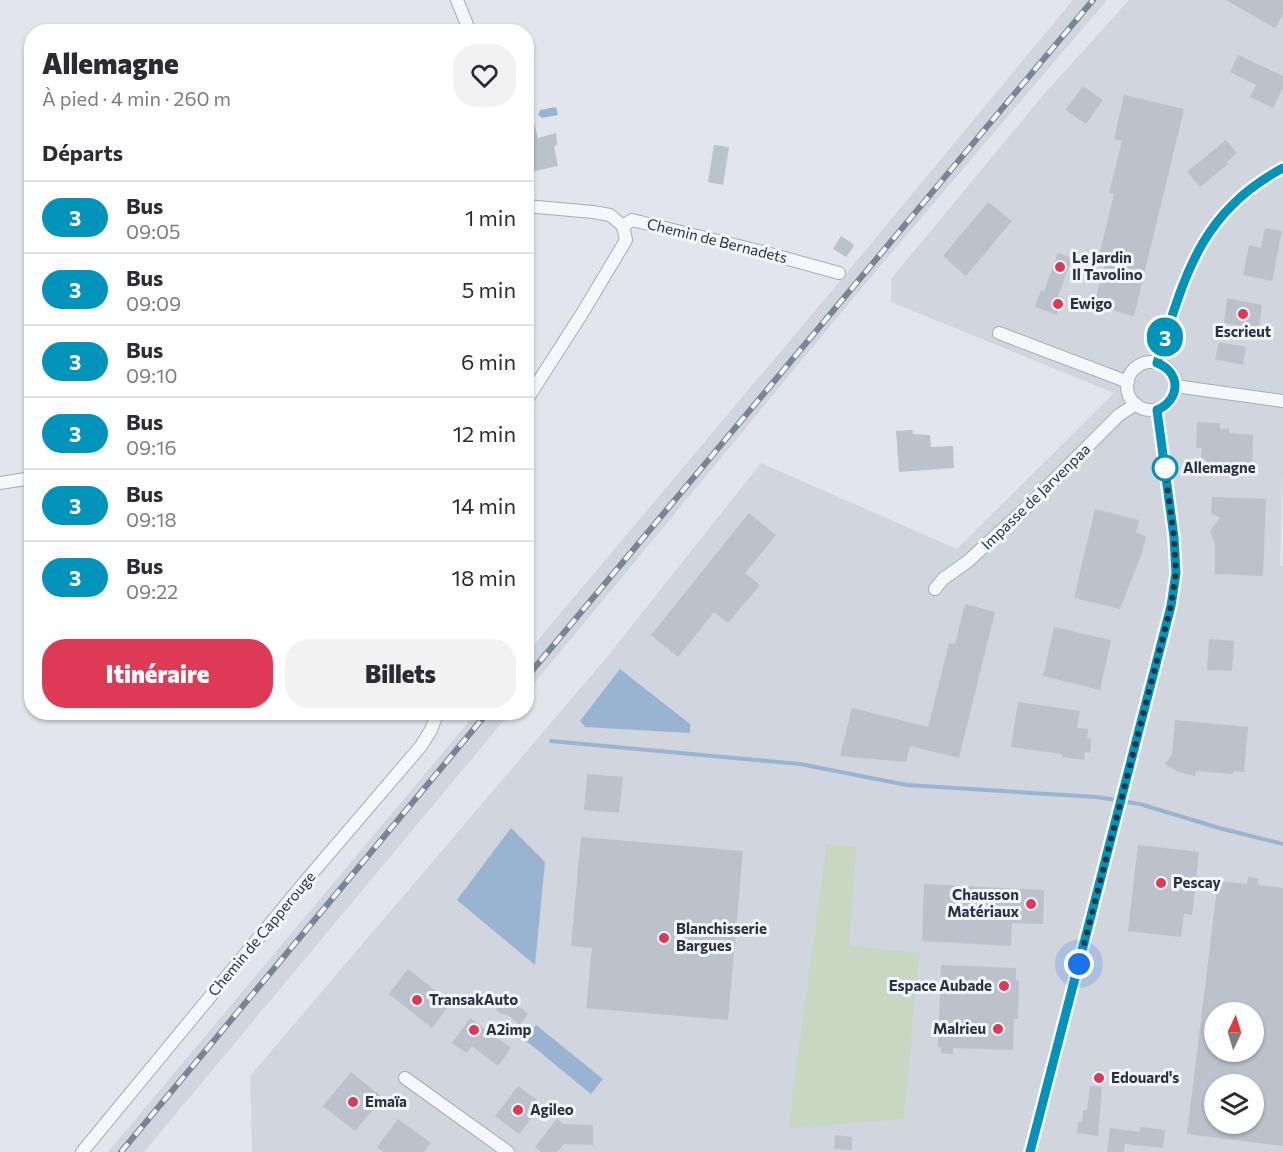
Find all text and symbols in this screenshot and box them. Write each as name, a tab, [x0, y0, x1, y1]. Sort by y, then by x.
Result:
button: heart	[453, 44, 516, 107]
text: Allemagne	[42, 46, 179, 80]
text: À pied · 4 min · 260 m	[42, 86, 231, 110]
text: Départs	[42, 139, 123, 166]
text: Bus	[126, 192, 163, 219]
text: 1 min	[465, 204, 516, 231]
text: 3	[69, 205, 81, 230]
street label: Chemin de Bernadets	[645, 214, 790, 266]
text: 09:05	[126, 219, 180, 243]
place label: Le Jardin Il Tavolino	[1072, 248, 1143, 283]
marker: Le Jardin Il Tavolino	[1053, 260, 1067, 274]
text: Bus	[126, 264, 163, 291]
text: 5 min	[462, 276, 516, 303]
text: 3	[69, 277, 81, 302]
text: 09:09	[126, 291, 181, 315]
place label: Ewigo	[1070, 294, 1112, 312]
marker: Ewigo	[1051, 297, 1065, 311]
marker: Escrieut	[1236, 307, 1250, 321]
line badge: 3	[1146, 318, 1184, 356]
place label: Escrieut	[1215, 322, 1271, 340]
text: 3	[1159, 325, 1171, 350]
text: Bus	[126, 336, 163, 363]
text: 6 min	[461, 348, 516, 375]
text: 3	[69, 349, 81, 374]
text: 09:10	[126, 363, 178, 387]
text: Bus	[126, 408, 163, 435]
text: 12 min	[453, 420, 516, 447]
text: 3	[69, 421, 81, 446]
text: 09:16	[126, 435, 177, 459]
street label: Impasse de Jarvenpaa	[977, 440, 1094, 553]
marker: Allemagne	[1152, 455, 1178, 481]
place label: Allemagne	[1183, 458, 1256, 476]
text: Bus	[126, 480, 163, 507]
text: 14 min	[452, 492, 516, 519]
text: 3	[69, 493, 81, 518]
text: 09:18	[126, 507, 177, 531]
text: Bus	[126, 552, 163, 579]
text: 18 min	[452, 564, 516, 591]
text: 3	[69, 565, 81, 590]
text: 09:22	[126, 579, 178, 603]
button: Itinéraire	[42, 639, 273, 708]
button: Billets	[285, 639, 516, 708]
street label: Chemin de Capperouge	[204, 867, 319, 999]
place label: Pescay	[1173, 873, 1221, 891]
marker: Pescay	[1154, 876, 1168, 890]
place label: Chausson Matériaux	[947, 885, 1019, 920]
marker: Chausson Matériaux	[1024, 897, 1038, 911]
place label: Blanchisserie Bargues	[676, 919, 767, 954]
marker: Blanchisserie Bargues	[657, 931, 671, 945]
your location	[1064, 949, 1094, 979]
place label: Espace Aubade	[889, 976, 992, 994]
marker: Espace Aubade	[997, 979, 1011, 993]
place label: TransakAuto	[429, 990, 518, 1008]
marker: TransakAuto	[410, 993, 424, 1007]
north arrow	[1204, 1002, 1264, 1062]
map controls	[1204, 1002, 1264, 1134]
place label: Malrieu	[933, 1019, 986, 1037]
place label: A2imp	[486, 1020, 532, 1038]
marker: Malrieu	[991, 1022, 1005, 1036]
marker: A2imp	[467, 1023, 481, 1037]
place label: Edouard's	[1111, 1068, 1179, 1086]
marker: Edouard's	[1092, 1071, 1106, 1085]
button: layers	[1204, 1074, 1264, 1134]
place label: Emaïa	[365, 1092, 407, 1110]
marker: Emaïa	[346, 1095, 360, 1109]
place label: Agileo	[530, 1100, 574, 1118]
marker: Agileo	[511, 1103, 525, 1117]

